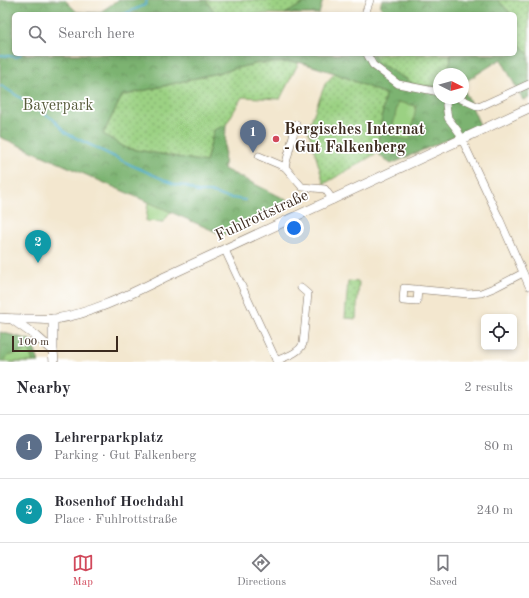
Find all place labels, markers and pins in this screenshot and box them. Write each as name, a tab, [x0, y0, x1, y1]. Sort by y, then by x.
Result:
pin: 1	[240, 120, 266, 153]
place label: Bergisches Internat - Gut Falkenberg	[284, 122, 425, 156]
marker: Bergisches Internat - Gut Falkenberg	[271, 134, 281, 144]
pin: 2	[25, 230, 51, 263]

